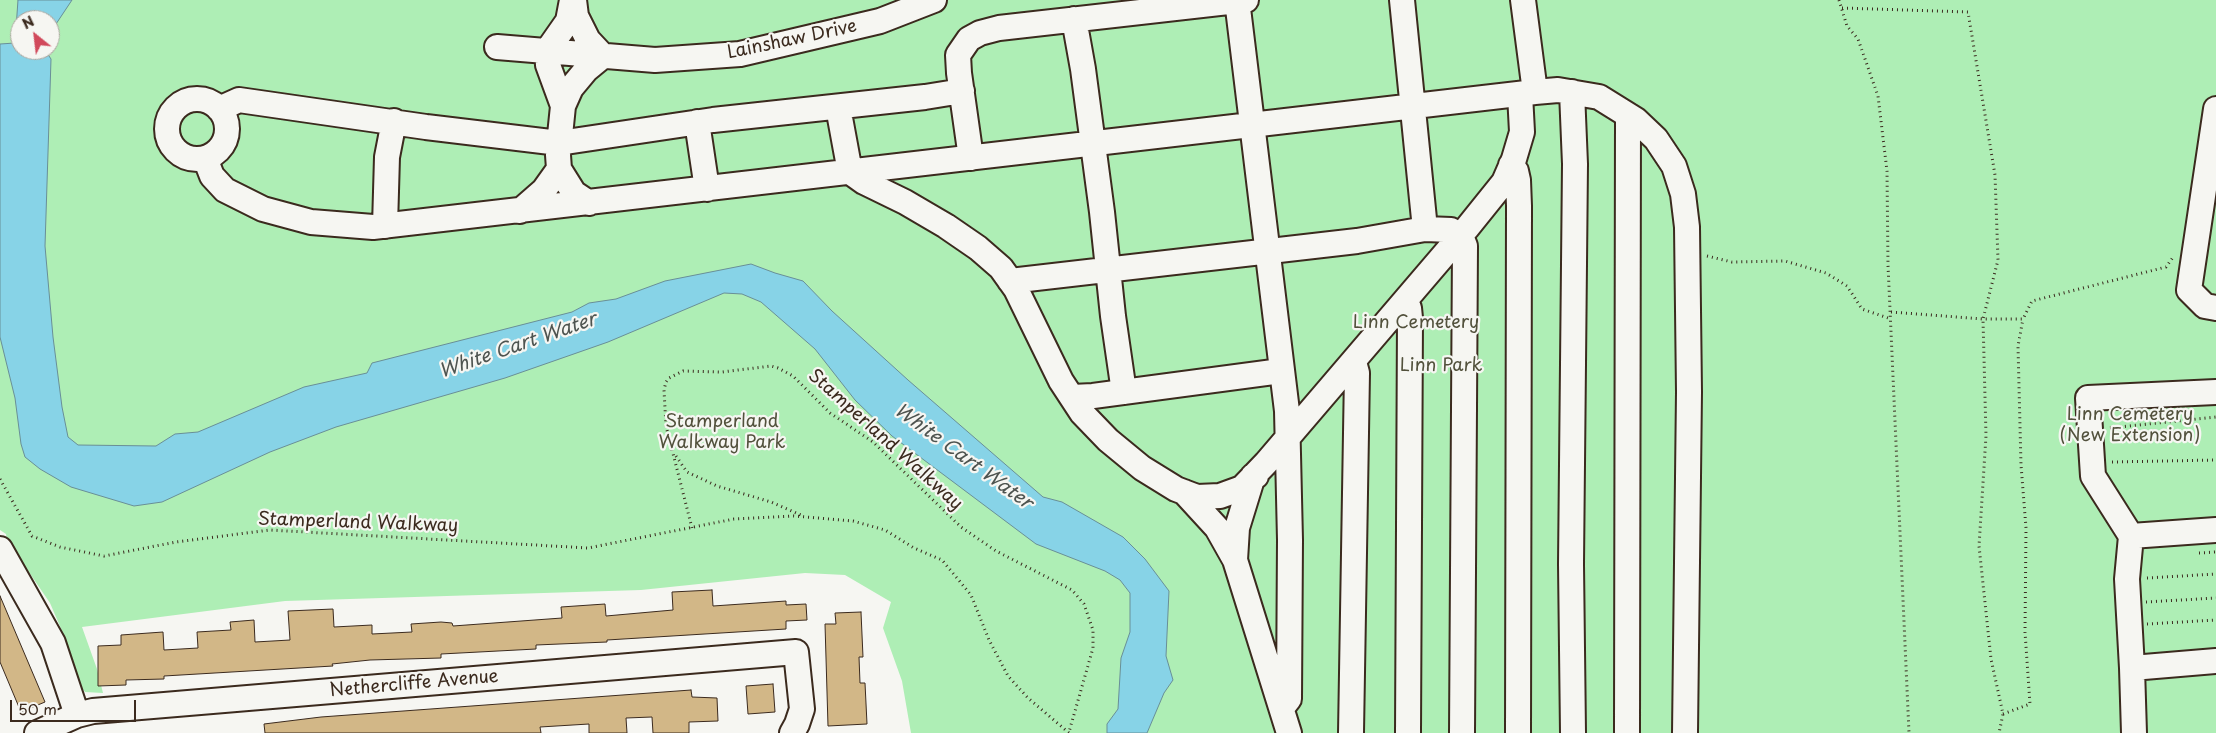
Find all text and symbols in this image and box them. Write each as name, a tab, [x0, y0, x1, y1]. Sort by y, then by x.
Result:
north arrow	[10, 10, 60, 60]
text: N	[18, 10, 38, 34]
street label: Lainshaw Drive	[725, 16, 859, 64]
water label: White Cart Water	[436, 308, 600, 384]
park label: Linn Cemetery	[1353, 312, 1479, 334]
park label: Linn Park	[1400, 355, 1482, 377]
street label: Stamperland Walkway	[803, 365, 967, 515]
water label: White Cart Water	[890, 399, 1036, 515]
park label: Linn Cemetery (New Extension)	[2060, 404, 2200, 446]
park label: Stamperland Walkway Park	[659, 411, 785, 454]
street label: Stamperland Walkway	[258, 509, 458, 537]
street label: Nethercliffe Avenue	[329, 666, 499, 702]
scale bar	[12, 690, 139, 722]
text: 50 m	[18, 697, 57, 720]

